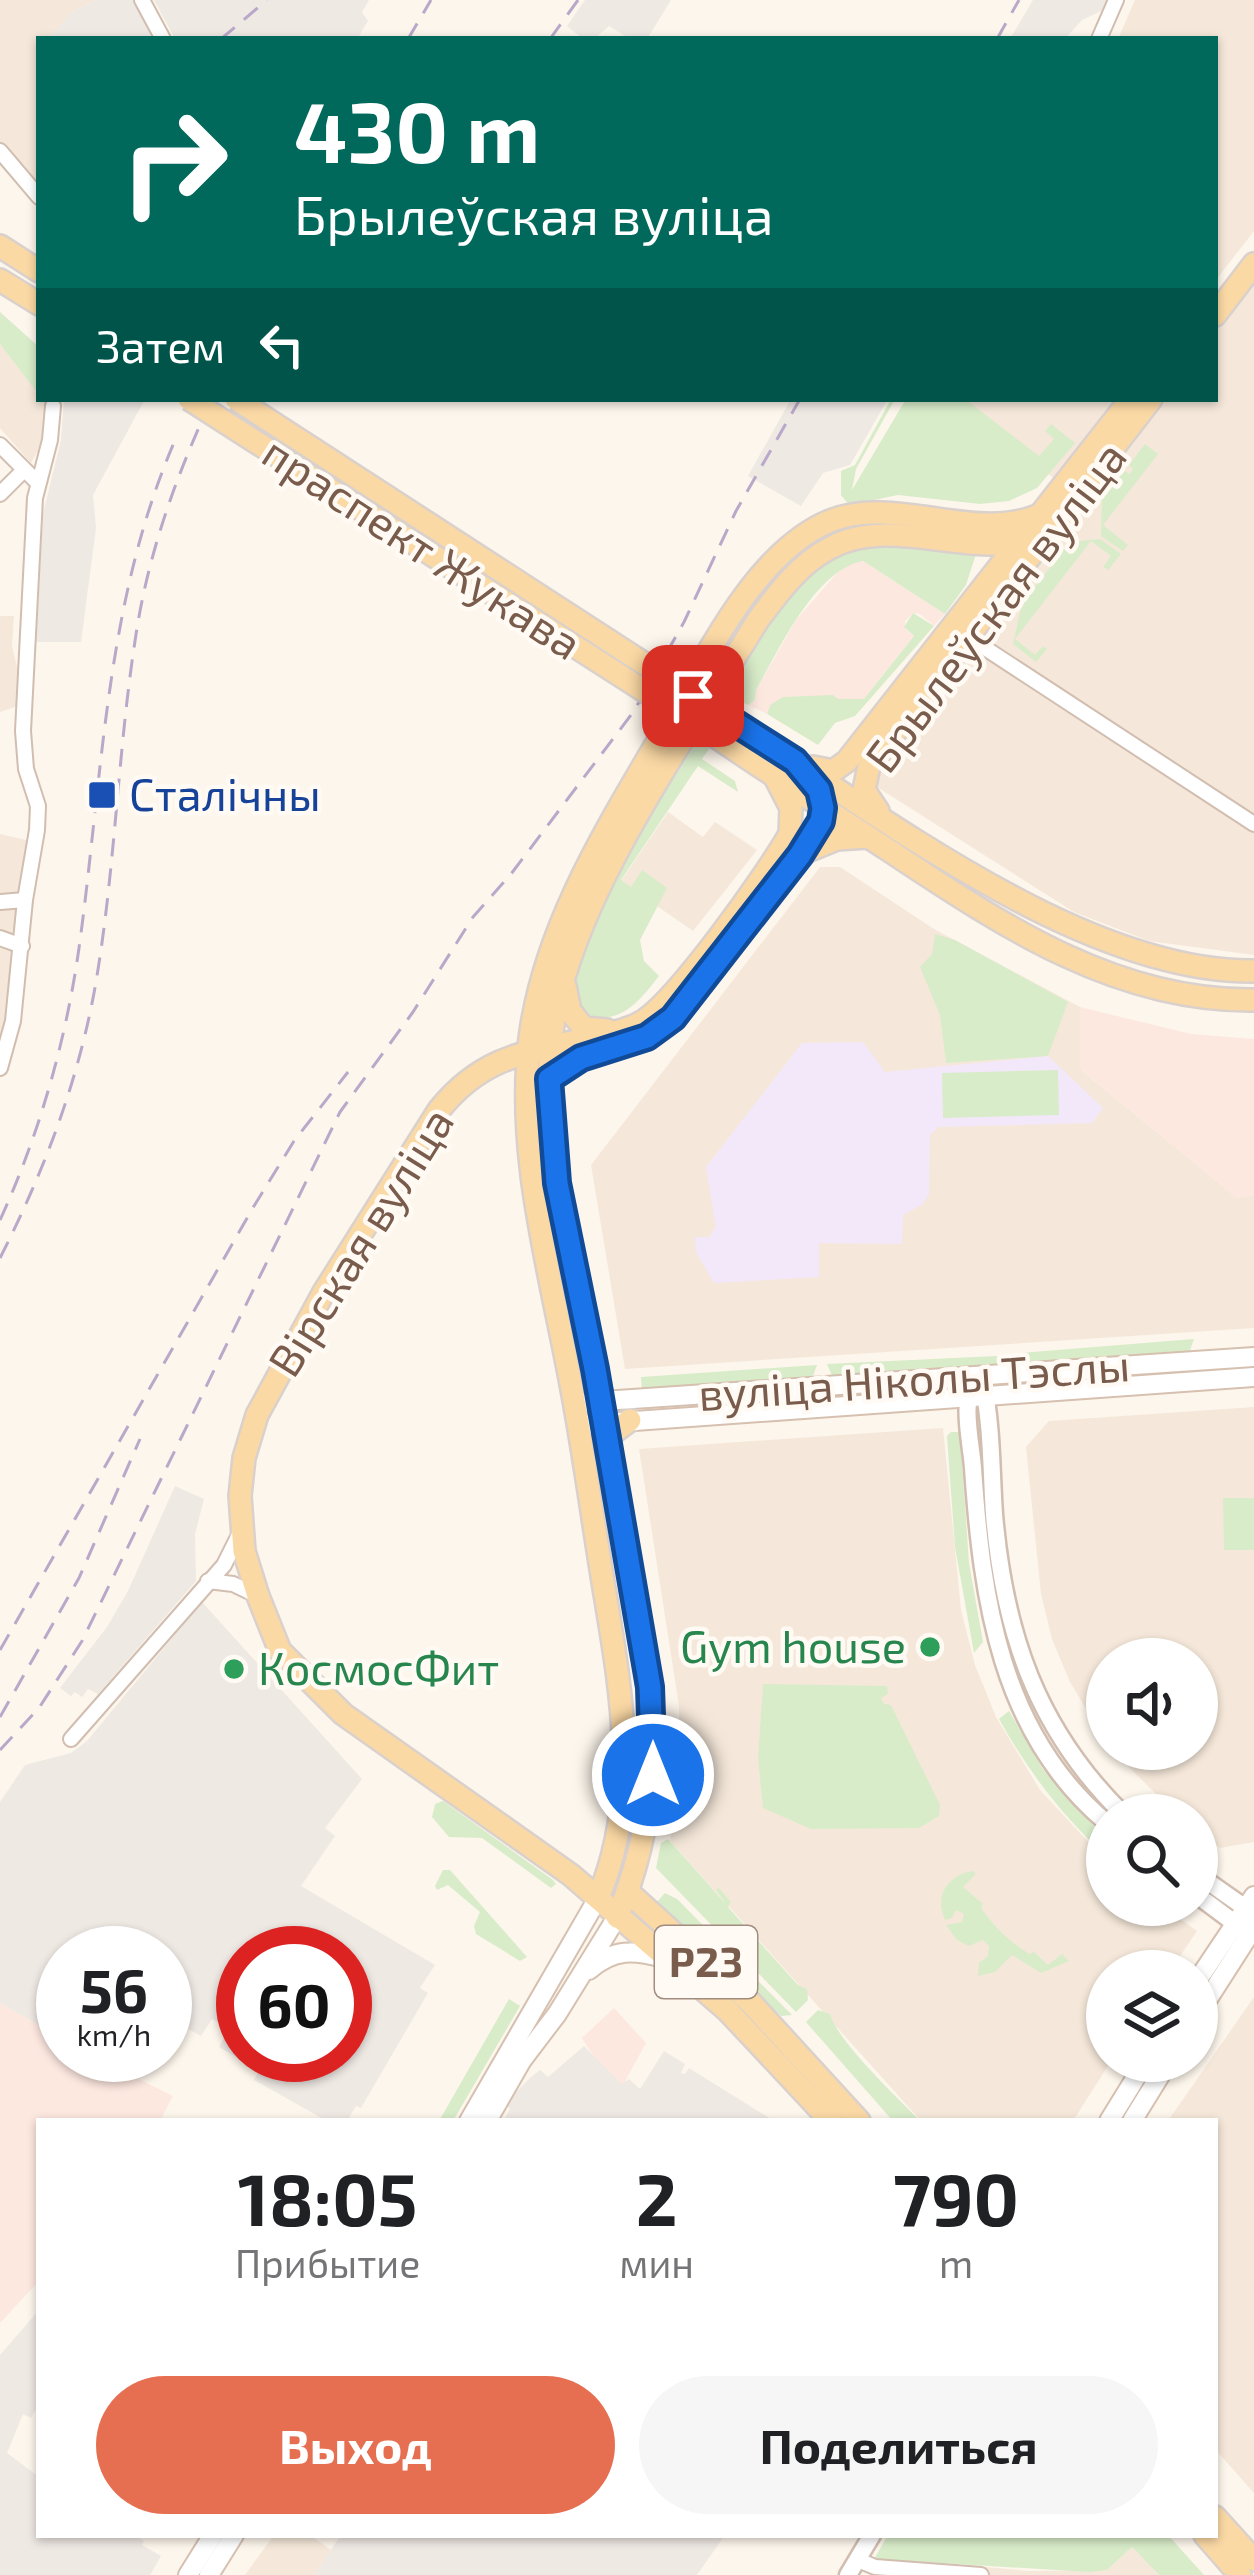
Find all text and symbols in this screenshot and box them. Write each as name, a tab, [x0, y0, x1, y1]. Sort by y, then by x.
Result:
text: 430 m	[294, 79, 540, 180]
icon: right	[96, 84, 252, 240]
text: Брылеўская вуліца	[294, 181, 773, 246]
icon: left	[249, 312, 315, 378]
text: Затем	[96, 318, 225, 372]
street label: праспект Жукава	[253, 423, 592, 670]
street label: Брылеўская вуліца	[853, 430, 1137, 782]
pin	[642, 645, 744, 747]
icon: arrive	[660, 663, 726, 729]
place label: Сталічны	[129, 766, 321, 820]
marker: Сталічны	[86, 779, 118, 811]
street label: Вірская вуліца	[255, 1097, 464, 1386]
street label: вуліца Ніколы Тэслы	[696, 1336, 1132, 1421]
place label: Gym house	[680, 1618, 906, 1672]
marker: Gym house	[917, 1634, 943, 1660]
map controls	[1086, 1638, 1218, 2082]
button: sound	[1086, 1638, 1218, 1770]
place label: КосмосФит	[258, 1640, 499, 1694]
marker: КосмосФит	[221, 1656, 247, 1682]
position arrow	[590, 1712, 716, 1838]
button: search	[1086, 1794, 1218, 1926]
speed limit sign: 60	[216, 1926, 372, 2082]
road number: Р23	[655, 1926, 757, 1998]
button: layers	[1086, 1950, 1218, 2082]
text: 56	[80, 1953, 148, 2025]
text: km/h	[77, 2016, 151, 2052]
text: 18:05	[238, 2154, 417, 2240]
text: 2	[636, 2154, 678, 2240]
text: 790	[893, 2154, 1019, 2240]
text: Прибытие	[235, 2239, 420, 2286]
text: мин	[619, 2239, 694, 2286]
text: m	[939, 2239, 973, 2286]
button: Выход	[96, 2376, 615, 2514]
button: Поделиться	[639, 2376, 1158, 2514]

